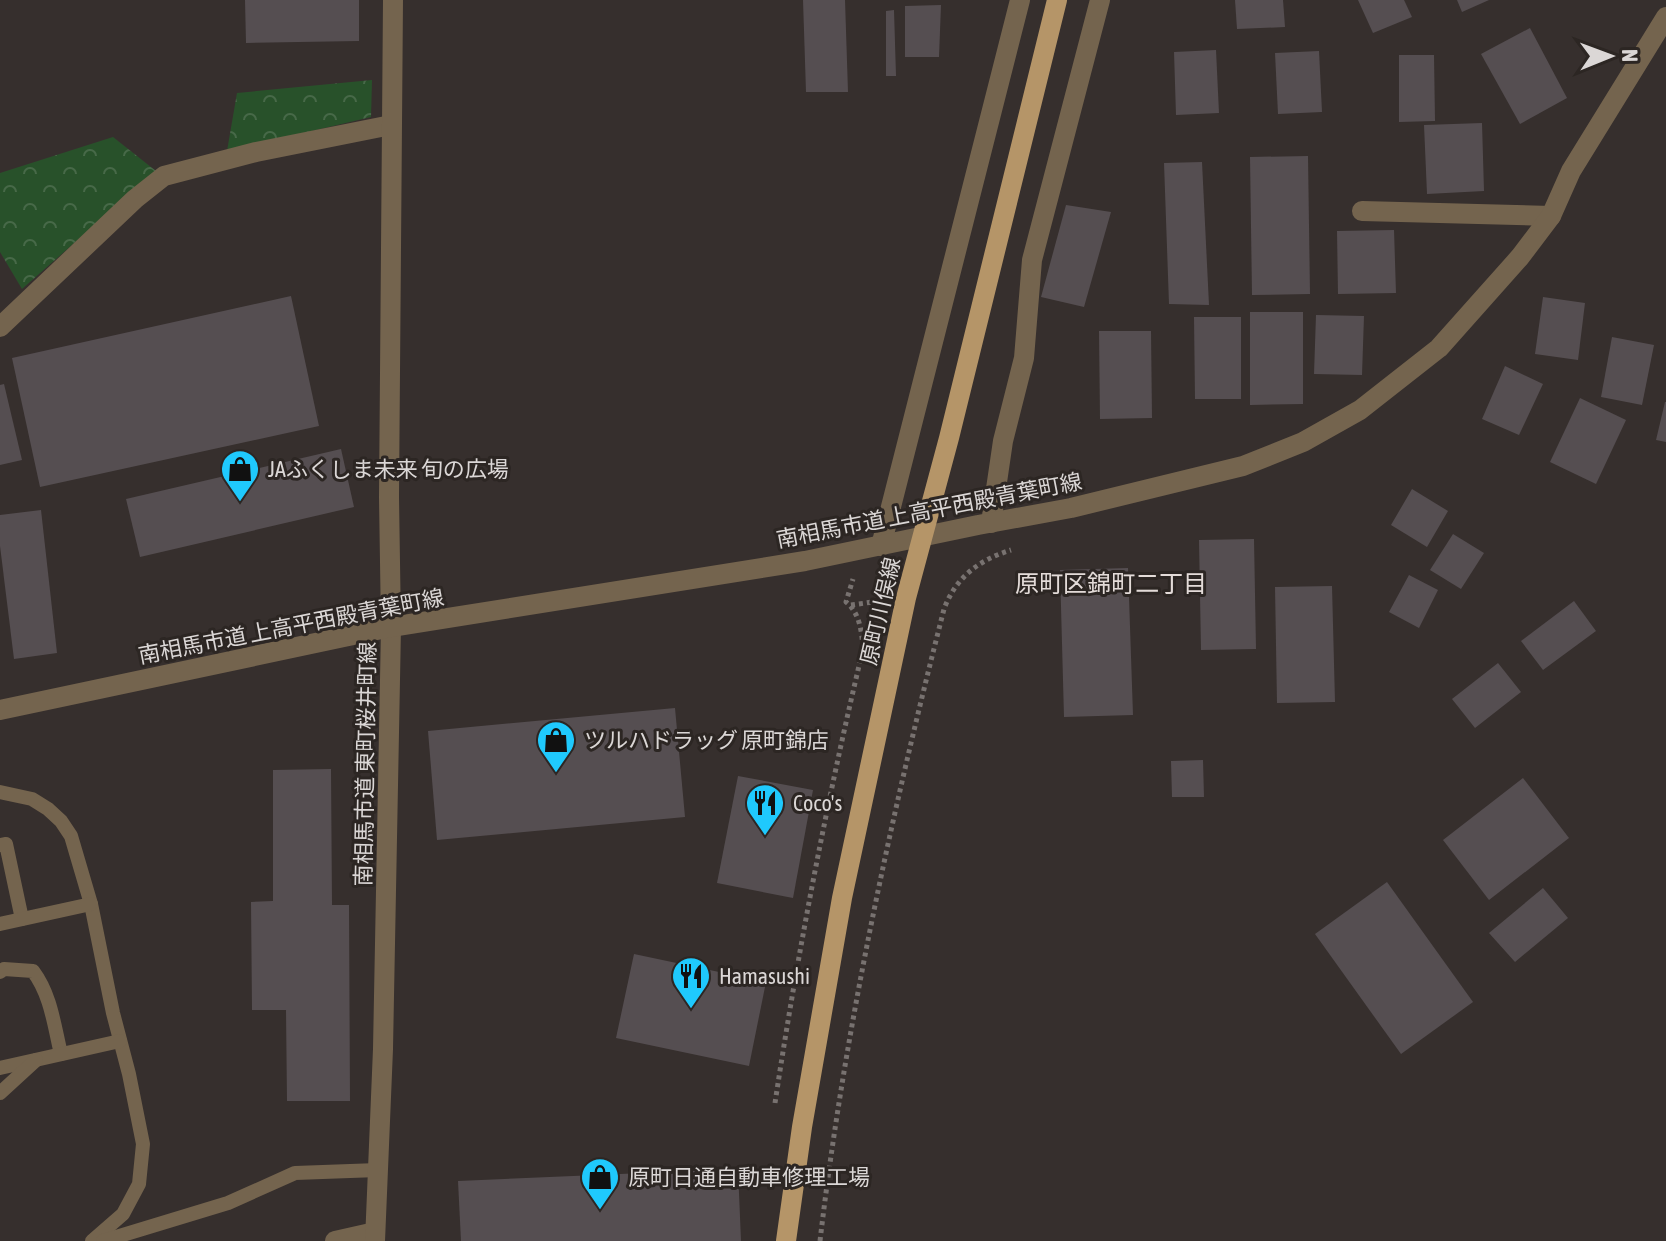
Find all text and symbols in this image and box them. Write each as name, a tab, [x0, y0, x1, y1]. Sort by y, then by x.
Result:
north arrow	[1570, 16, 1650, 96]
text: N	[1617, 49, 1643, 62]
shop icon: JAふくしま未来 旬の広場	[219, 448, 261, 503]
place label: JAふくしま未来 旬の広場	[268, 456, 509, 482]
street label: 南相馬市道 上高平西殿青葉町線	[774, 468, 1084, 552]
street label: 原町川俣線	[855, 554, 905, 668]
district label: 原町区錦町二丁目	[1015, 570, 1207, 597]
street label: 南相馬市道 上高平西殿青葉町線	[136, 584, 446, 668]
street label: 南相馬市道 東町桜井町線	[350, 641, 380, 887]
shop icon: ツルハドラッグ 原町錦店	[535, 719, 577, 774]
place label: ツルハドラッグ 原町錦店	[584, 727, 829, 753]
restaurant icon: Coco's	[744, 782, 786, 837]
place label: Coco's	[793, 790, 842, 816]
restaurant icon: Hamasushi	[670, 955, 712, 1010]
place label: Hamasushi	[719, 963, 810, 989]
shop icon: 原町日通自動車修理工場	[579, 1156, 621, 1211]
place label: 原町日通自動車修理工場	[628, 1164, 870, 1190]

